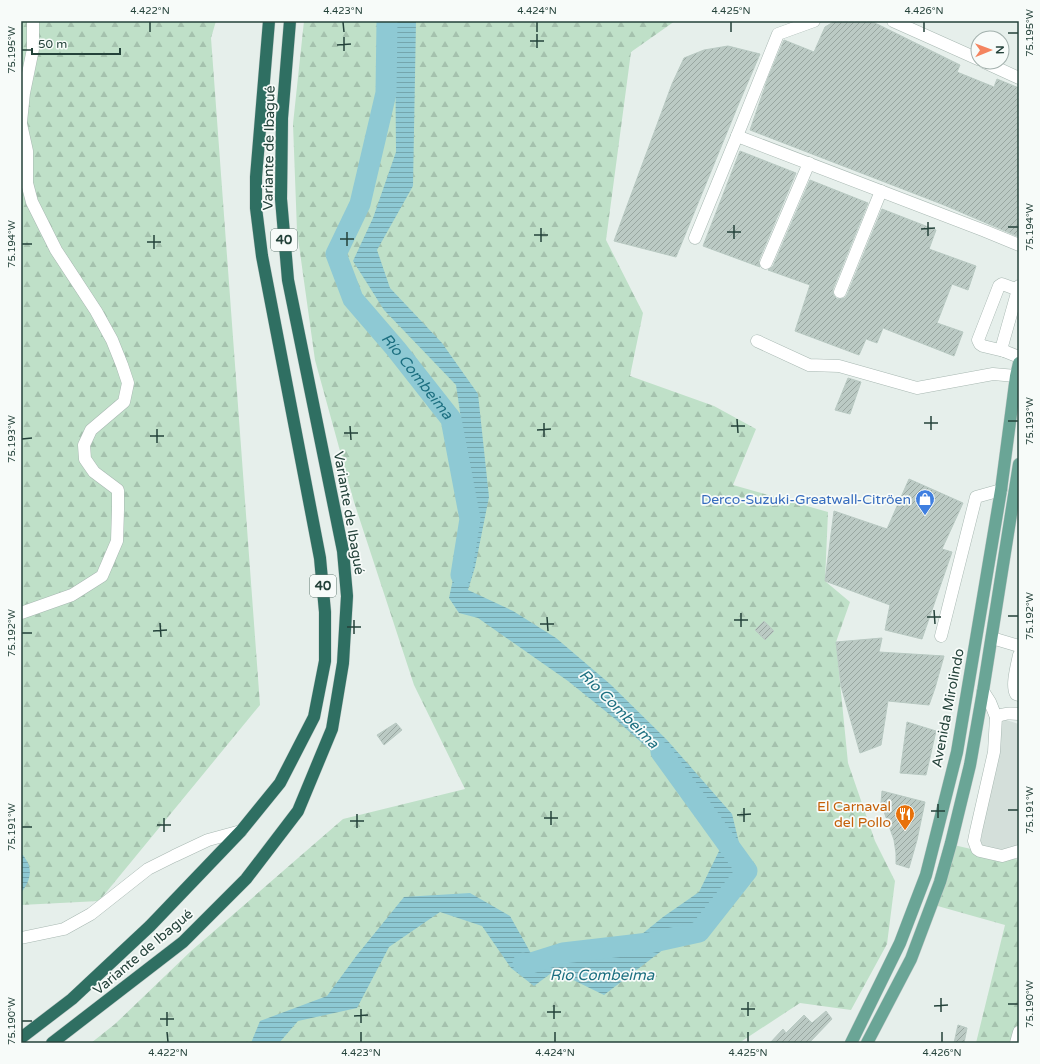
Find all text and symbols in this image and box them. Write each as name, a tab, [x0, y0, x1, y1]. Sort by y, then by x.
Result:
text: 4.422°N	[130, 5, 170, 17]
text: 4.423°N	[323, 5, 363, 17]
text: 4.424°N	[517, 5, 557, 17]
text: 4.425°N	[711, 5, 751, 17]
text: 4.426°N	[904, 5, 944, 17]
text: 75.195°W	[1024, 9, 1036, 57]
text: 75.195°W	[6, 26, 18, 74]
scale bar	[32, 30, 120, 56]
north arrow	[970, 30, 1010, 70]
text: 50 m	[38, 37, 67, 51]
text: N	[993, 45, 1006, 54]
street label: Variante de Ibagué	[259, 85, 279, 211]
text: 75.194°W	[1024, 203, 1036, 251]
text: 75.194°W	[6, 220, 18, 268]
road number: 40	[271, 229, 297, 251]
water label: Río Combeima	[378, 330, 457, 423]
text: 75.193°W	[1024, 397, 1036, 445]
text: 75.193°W	[6, 415, 18, 463]
street label: Variante de Ibagué	[330, 450, 368, 576]
shop icon: Derco-Suzuki-Greatwall-Citröen	[914, 488, 936, 516]
place label: Derco-Suzuki-Greatwall-Citröen	[701, 491, 911, 508]
road number: 40	[310, 575, 336, 597]
text: 75.192°W	[1024, 592, 1036, 640]
text: 75.192°W	[6, 609, 18, 657]
street label: Avenida Mirolindo	[928, 647, 968, 769]
water label: Río Combeima	[576, 666, 663, 753]
text: 75.191°W	[1024, 786, 1036, 834]
place label: El Carnaval del Pollo	[817, 798, 891, 831]
text: 75.191°W	[6, 803, 18, 851]
restaurant icon: El Carnaval del Pollo	[894, 803, 916, 831]
street label: Variante de Ibagué	[90, 905, 196, 999]
water label: Rio Combeima	[550, 966, 655, 984]
text: 75.190°W	[1024, 980, 1036, 1028]
text: 75.190°W	[6, 997, 18, 1045]
text: 4.422°N	[148, 1047, 188, 1059]
text: 4.423°N	[341, 1047, 381, 1059]
text: 4.424°N	[535, 1047, 575, 1059]
text: 4.425°N	[728, 1047, 768, 1059]
text: 4.426°N	[922, 1047, 962, 1059]

